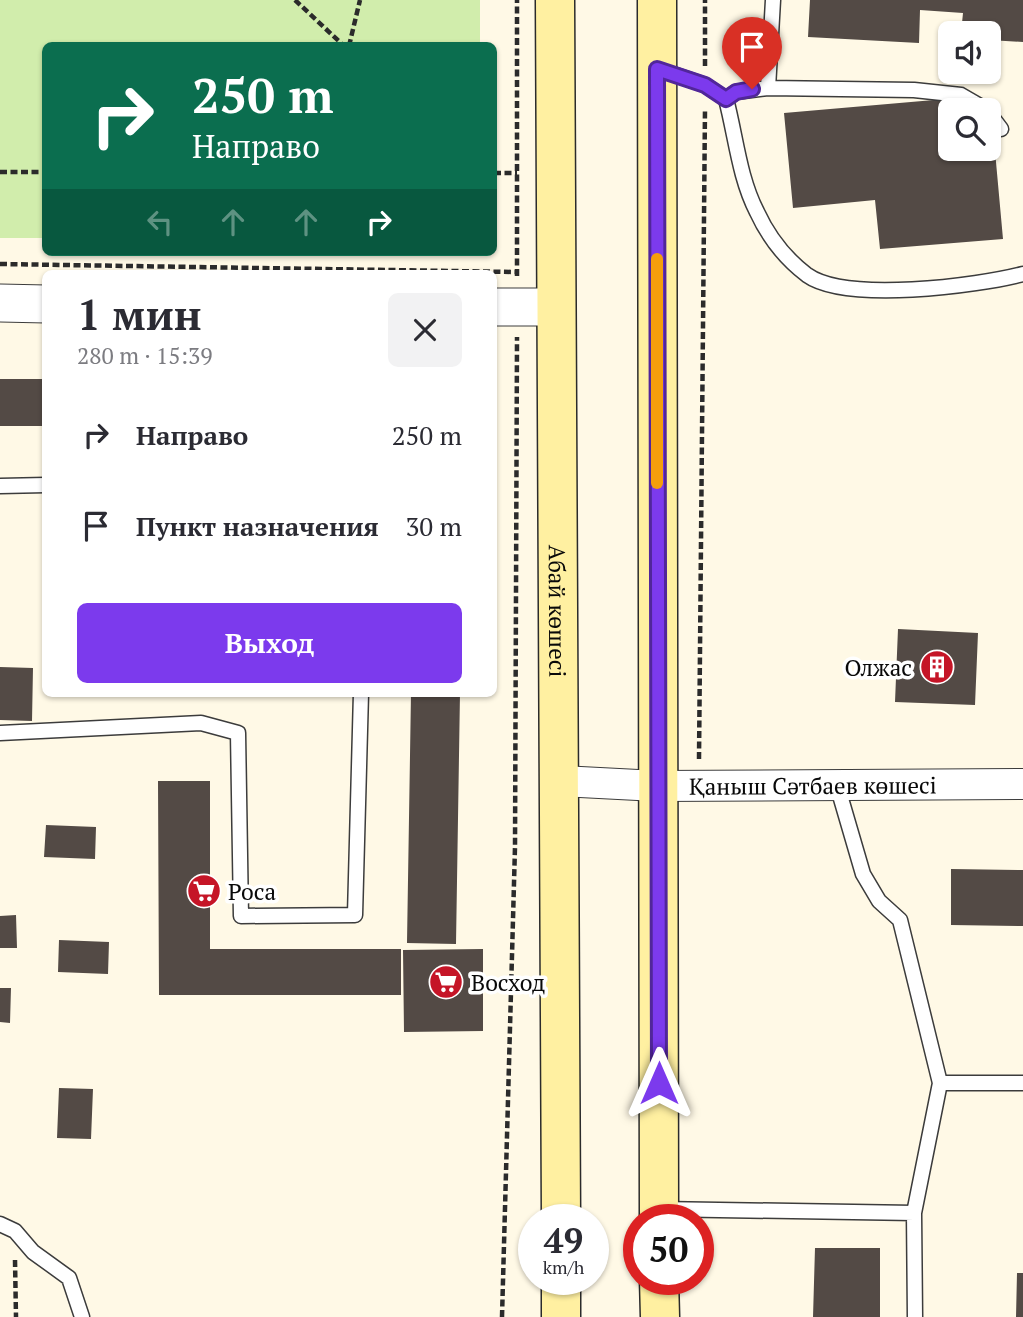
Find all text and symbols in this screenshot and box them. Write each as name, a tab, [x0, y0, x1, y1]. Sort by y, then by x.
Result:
pin	[722, 17, 782, 89]
map controls	[938, 21, 1001, 161]
button: sound	[938, 21, 1001, 84]
icon: arrive	[733, 28, 771, 66]
text: 250 m	[192, 62, 334, 127]
icon: right	[77, 70, 168, 161]
button: search	[938, 98, 1001, 161]
text: Направо	[192, 125, 320, 167]
icon: left	[141, 203, 179, 241]
icon: ahead	[214, 203, 252, 241]
icon: ahead	[287, 203, 325, 241]
icon: right	[360, 203, 398, 241]
text: 1 мин	[77, 286, 202, 342]
button: close	[388, 293, 462, 367]
text: 280 m · 15:39	[77, 340, 212, 371]
icon: right	[77, 416, 115, 454]
text: Направо	[136, 418, 248, 452]
text: 250 m	[392, 418, 462, 452]
icon: arrive	[77, 507, 115, 545]
text: Пункт назначения	[136, 509, 379, 543]
text: 30 m	[406, 509, 462, 543]
street label: Абай көшесі	[542, 545, 574, 678]
button: Выход	[77, 603, 462, 683]
building icon: Олжас	[918, 648, 956, 686]
place label: Олжас	[844, 652, 912, 683]
street label: Қаныш Сәтбаев көшесі	[689, 769, 937, 801]
supermarket icon: Роса	[185, 872, 223, 910]
place label: Роса	[228, 876, 276, 907]
supermarket icon: Восход	[427, 963, 465, 1001]
place label: Восход	[471, 967, 545, 998]
position arrow	[622, 1046, 696, 1120]
speed limit sign: 50	[623, 1204, 714, 1295]
text: 49	[544, 1217, 583, 1263]
text: km/h	[543, 1255, 584, 1279]

